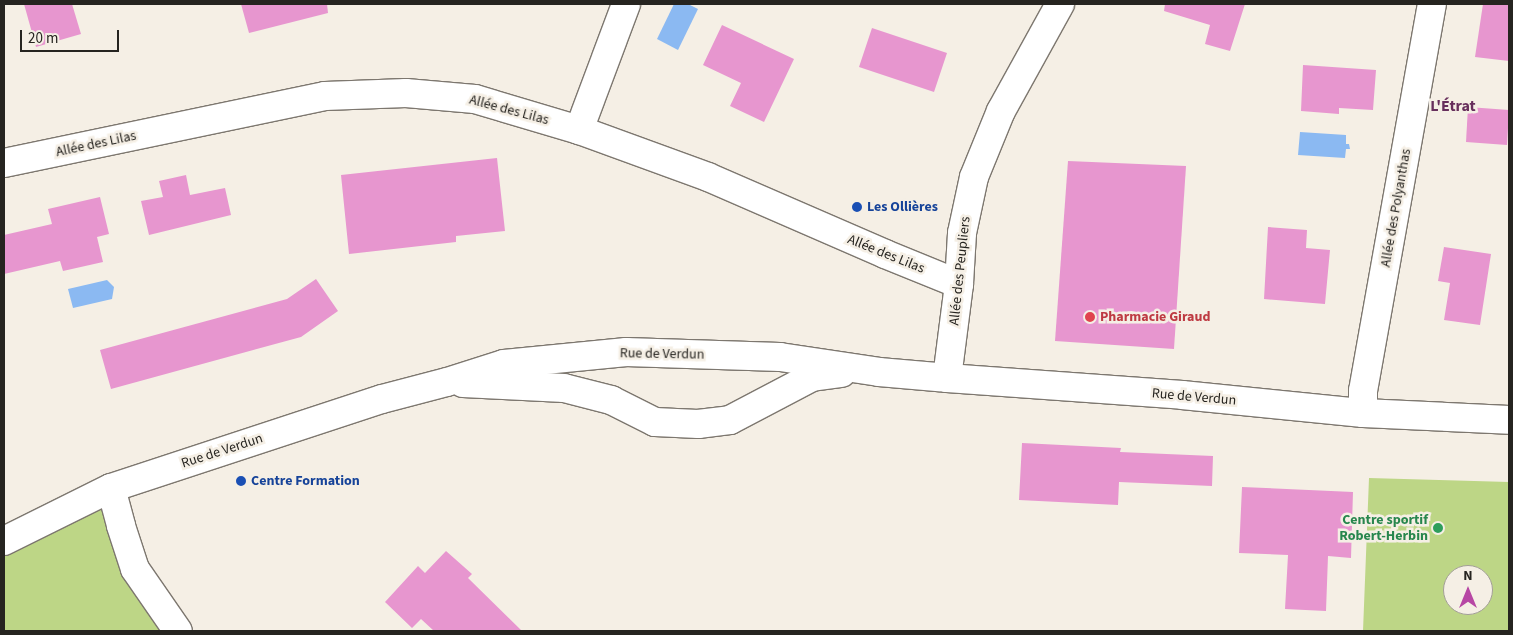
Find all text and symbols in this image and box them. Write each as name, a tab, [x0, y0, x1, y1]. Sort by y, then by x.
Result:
scale bar	[22, 20, 121, 52]
text: 20 m	[28, 28, 58, 49]
street label: Allée des Lilas	[467, 91, 551, 129]
district label: L'Étrat	[1430, 96, 1476, 116]
street label: Allée des Lilas	[54, 127, 138, 161]
street label: Allée des Polyanthas	[1377, 148, 1415, 268]
place label: Les Ollières	[867, 199, 938, 215]
marker: Les Ollières	[851, 201, 863, 213]
street label: Allée des Peupliers	[946, 216, 974, 326]
street label: Allée des Lilas	[845, 231, 927, 277]
place label: Pharmacie Giraud	[1100, 309, 1210, 325]
marker: Pharmacie Giraud	[1084, 311, 1096, 323]
street label: Rue de Verdun	[620, 345, 704, 363]
street label: Rue de Verdun	[1151, 385, 1237, 409]
street label: Rue de Verdun	[179, 430, 265, 472]
place label: Centre Formation	[251, 473, 360, 489]
marker: Centre Formation	[235, 475, 247, 487]
place label: Centre sportif Robert-Herbin	[1339, 512, 1428, 544]
marker: Centre sportif Robert-Herbin	[1432, 522, 1444, 534]
north arrow	[1443, 565, 1493, 615]
text: N	[1463, 566, 1473, 586]

